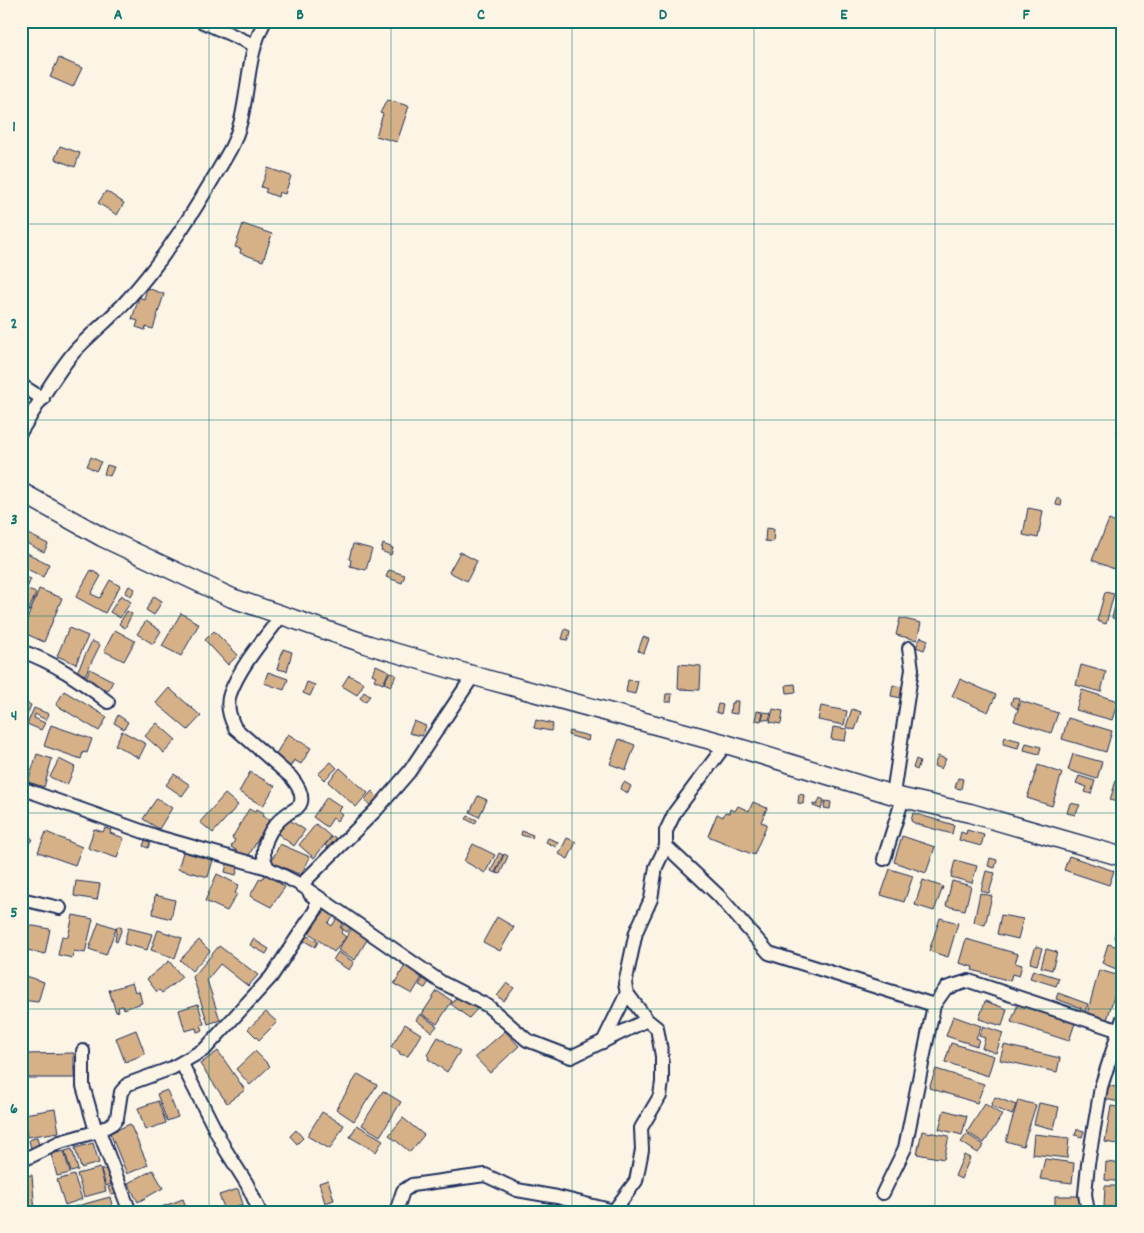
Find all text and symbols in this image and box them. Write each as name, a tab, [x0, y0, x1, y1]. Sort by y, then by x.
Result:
text: A	[114, 4, 123, 27]
text: B	[296, 4, 304, 27]
text: C	[477, 4, 485, 27]
text: D	[659, 4, 668, 27]
text: E	[840, 4, 848, 27]
text: F	[1022, 4, 1030, 27]
text: 1	[12, 116, 16, 139]
text: 2	[11, 313, 18, 336]
text: 3	[10, 509, 18, 532]
text: 4	[11, 705, 17, 728]
text: 5	[10, 902, 18, 925]
text: 6	[10, 1098, 18, 1121]

